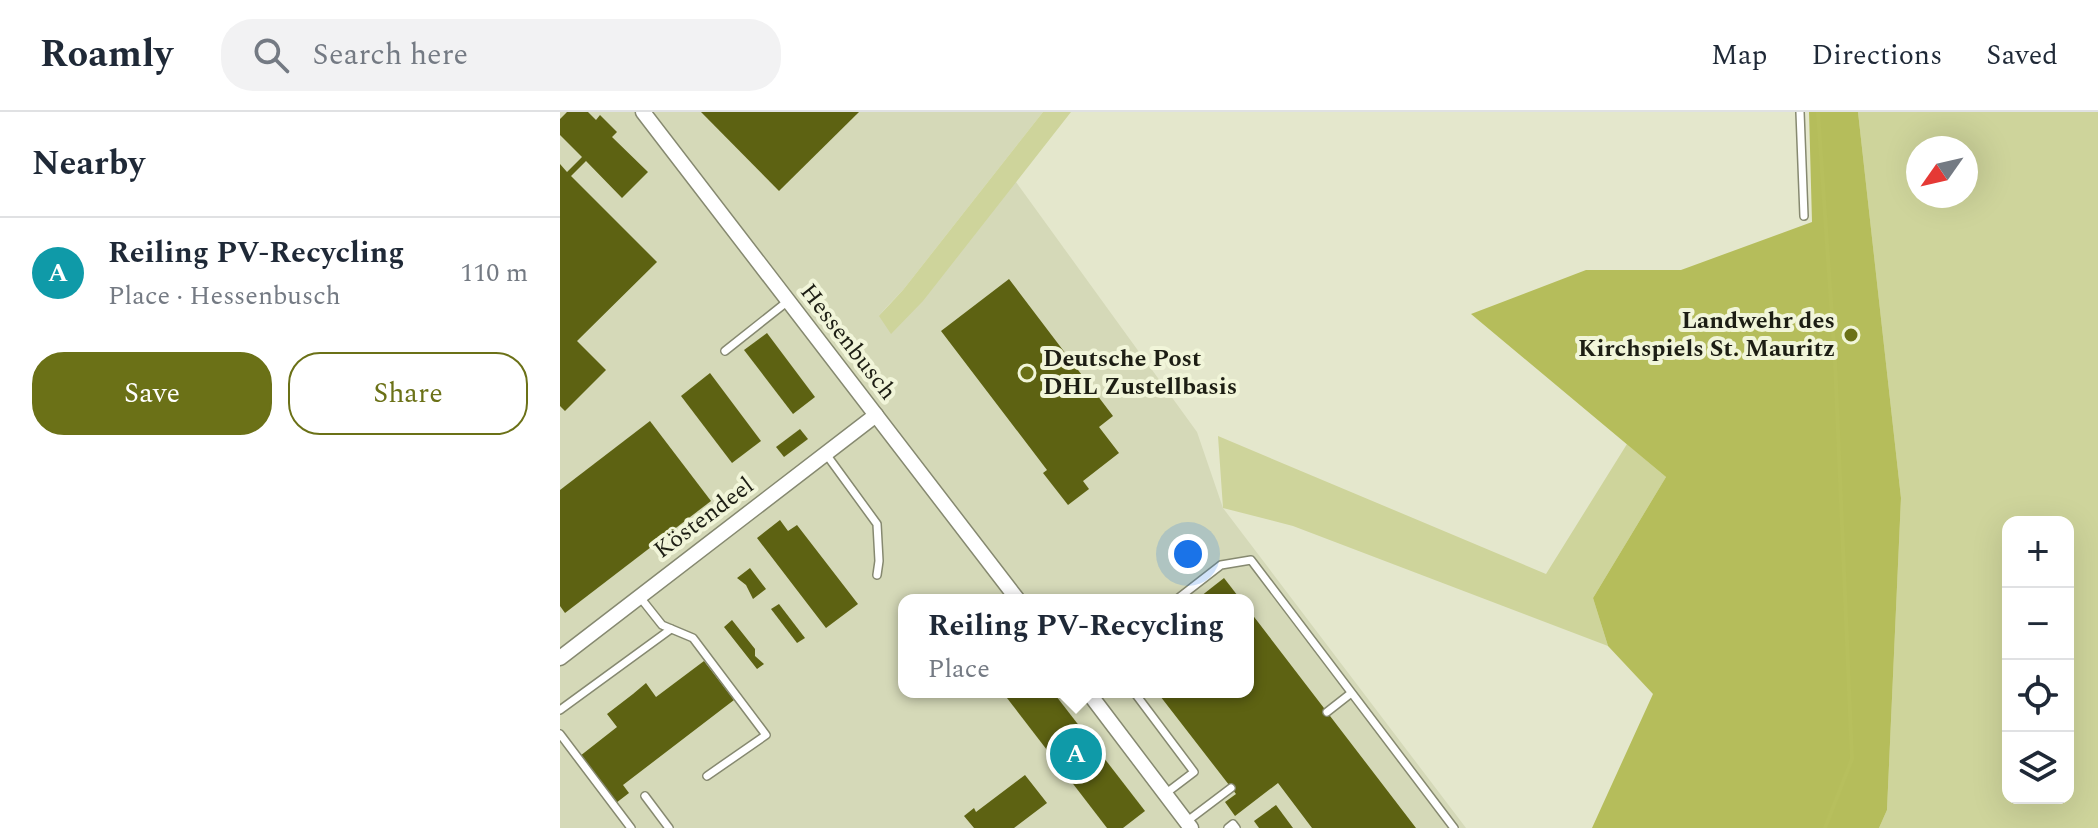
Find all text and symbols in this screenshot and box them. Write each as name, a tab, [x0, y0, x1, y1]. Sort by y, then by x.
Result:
search box	[221, 19, 781, 91]
text: Roamly	[40, 26, 173, 84]
text: Search here	[313, 32, 468, 78]
icon: search	[249, 33, 293, 77]
text: Map	[1711, 34, 1768, 77]
text: Directions	[1812, 34, 1942, 77]
text: Saved	[1986, 34, 2058, 77]
north arrow	[1906, 136, 1978, 208]
text: Nearby	[32, 138, 145, 190]
text: Reiling PV-Recycling	[108, 230, 404, 276]
text: A	[48, 253, 68, 293]
text: 110 m	[460, 253, 528, 293]
text: Place · Hessenbusch	[108, 276, 341, 316]
street label: Hessenbusch	[791, 276, 905, 408]
place label: Landwehr des Kirchspiels St. Mauritz	[1578, 303, 1835, 367]
marker: Landwehr des Kirchspiels St. Mauritz	[1842, 326, 1860, 344]
place label: Deutsche Post DHL Zustellbasis	[1043, 341, 1237, 405]
button: Save	[32, 352, 272, 435]
button: Share	[288, 352, 528, 435]
marker: Deutsche Post DHL Zustellbasis	[1018, 364, 1036, 382]
street label: Köstendeel	[646, 468, 762, 568]
map controls	[2002, 516, 2074, 804]
button: +	[2002, 516, 2074, 588]
your location	[1168, 534, 1208, 574]
button: −	[2002, 588, 2074, 660]
popup	[898, 594, 1254, 698]
text: Reiling PV-Recycling	[928, 603, 1224, 649]
text: Place	[928, 649, 990, 689]
button: locate	[2002, 660, 2074, 732]
pin: A	[1050, 724, 1102, 784]
button: layers	[2002, 732, 2074, 804]

